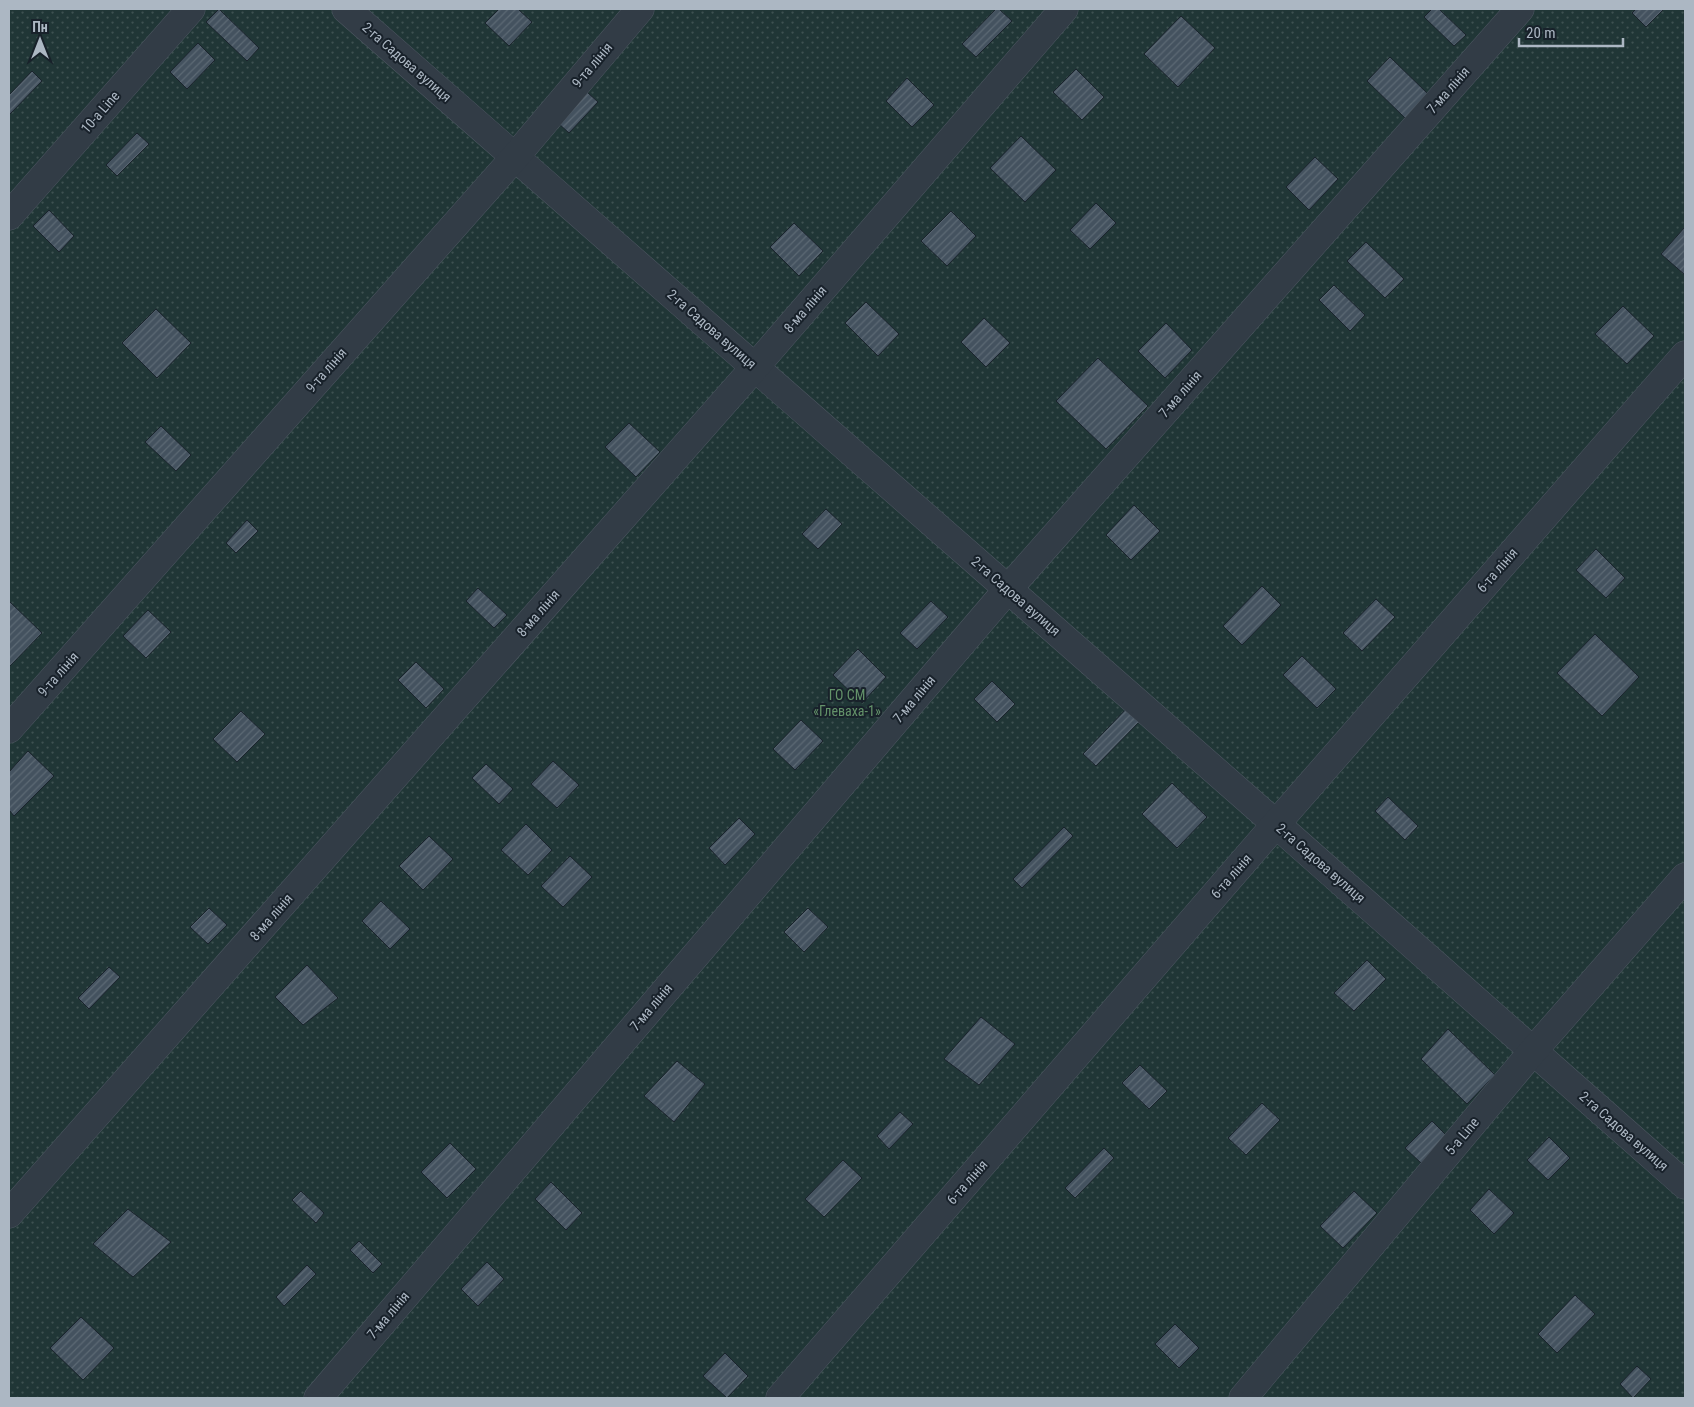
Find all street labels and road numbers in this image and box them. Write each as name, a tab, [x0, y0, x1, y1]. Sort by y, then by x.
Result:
street label: 2-га Садова вулиця	[359, 19, 455, 105]
street label: 9-та лінія	[569, 39, 615, 91]
street label: 7-ма лінія	[1423, 63, 1473, 117]
street label: 10-a Line	[77, 87, 123, 136]
street label: 8-ма лінія	[780, 282, 830, 336]
street label: 2-га Садова вулиця	[664, 286, 760, 372]
street label: 9-та лінія	[302, 345, 350, 395]
street label: 7-ма лінія	[1155, 367, 1205, 421]
street label: 6-та лінія	[1473, 545, 1521, 595]
street label: 2-га Садова вулиця	[968, 553, 1064, 639]
street label: 8-ма лінія	[513, 586, 563, 640]
street label: 9-та лінія	[34, 649, 82, 699]
street label: 7-ма лінія	[890, 672, 938, 726]
street label: 2-га Садова вулиця	[1273, 820, 1369, 906]
street label: 6-та лінія	[1207, 851, 1255, 901]
street label: 8-ма лінія	[246, 890, 296, 944]
street label: 7-ма лінія	[627, 980, 675, 1034]
street label: 2-га Садова вулиця	[1576, 1088, 1672, 1174]
street label: 5-a Line	[1442, 1114, 1482, 1158]
street label: 6-та лінія	[943, 1157, 991, 1207]
street label: 7-ма лінія	[364, 1288, 412, 1342]

